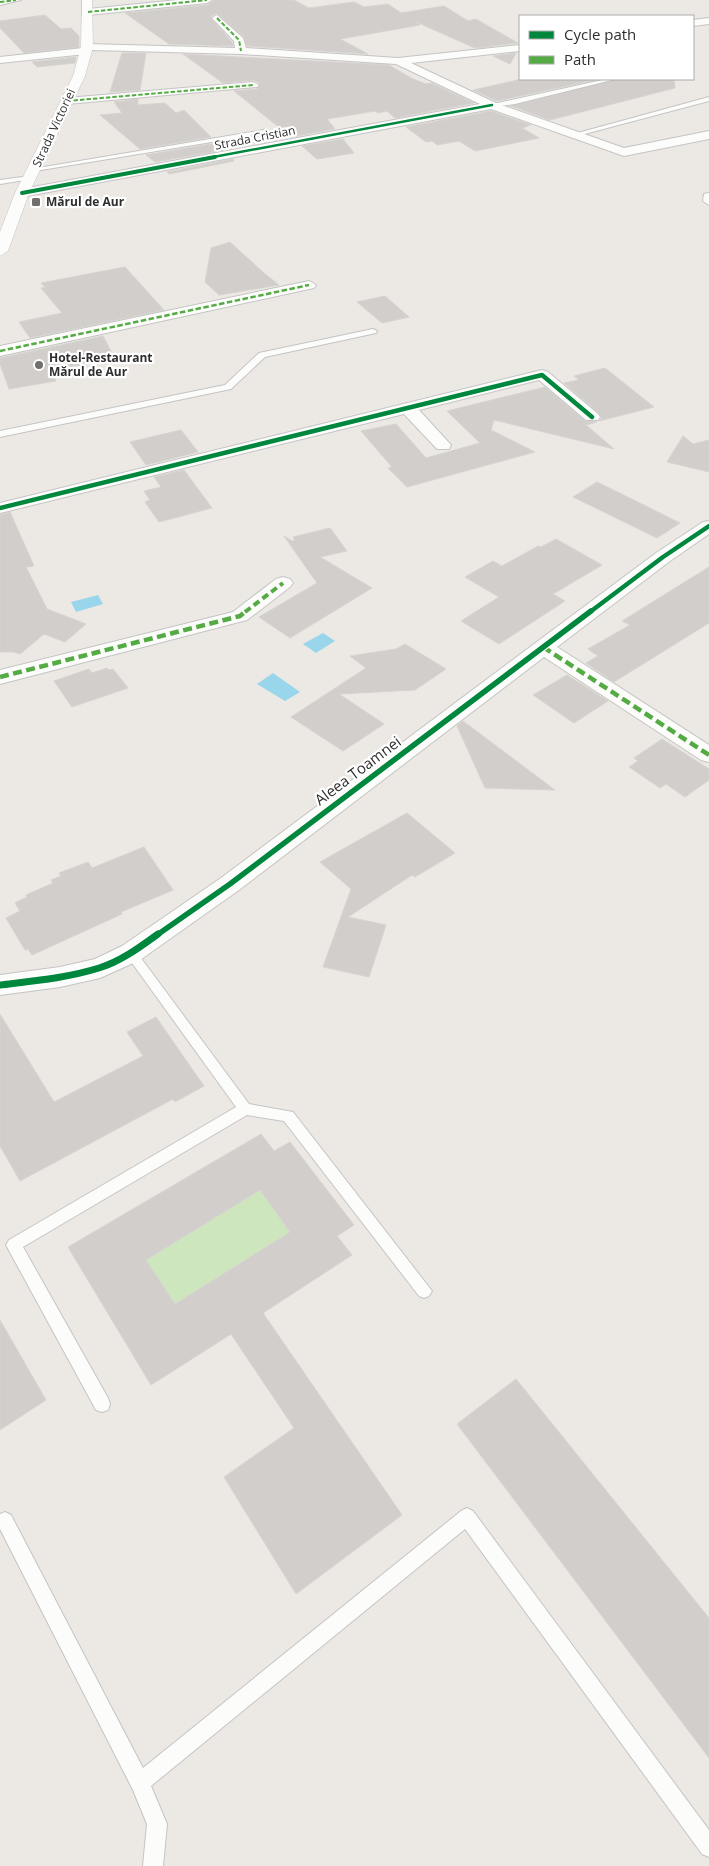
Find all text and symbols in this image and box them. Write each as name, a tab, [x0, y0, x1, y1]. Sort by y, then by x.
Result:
legend	[519, 15, 694, 80]
text: Cycle path	[564, 24, 636, 44]
text: Path	[564, 49, 596, 69]
street label: Strada Victoriei	[28, 86, 79, 170]
street label: Strada Cristian	[213, 121, 297, 154]
place label: Mărul de Aur	[46, 193, 125, 210]
marker: Mărul de Aur	[30, 196, 42, 208]
place label: Hotel-Restaurant Mărul de Aur	[49, 349, 153, 380]
marker: Hotel-Restaurant Mărul de Aur	[33, 359, 45, 371]
street label: Aleea Toamnei	[310, 731, 405, 809]

